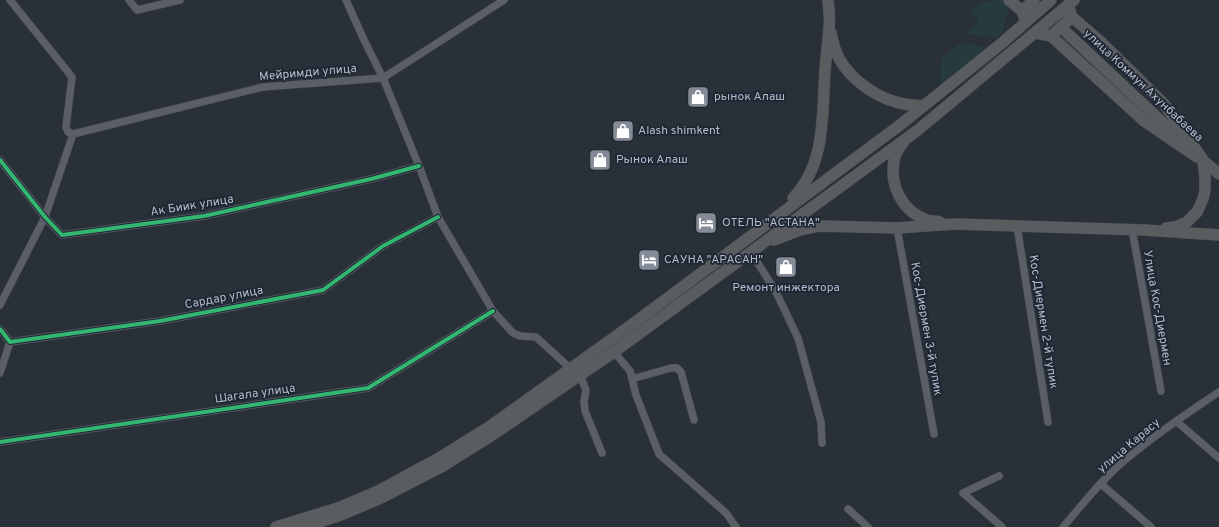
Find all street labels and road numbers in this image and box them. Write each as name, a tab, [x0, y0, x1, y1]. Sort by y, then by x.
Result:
street label: улица Коммун Ахунбабаева	[1080, 26, 1206, 146]
street label: Мейримди улица	[259, 61, 357, 85]
street label: Ак Биик улица	[149, 192, 235, 220]
street label: Улица Кос-Диермен	[1139, 249, 1175, 367]
street label: Кос-Диермен 2-й тупик	[1024, 254, 1062, 390]
street label: Кос-Диермен 3-й тупик	[906, 261, 946, 397]
street label: Сардар улица	[183, 283, 265, 313]
street label: Шагала улица	[214, 380, 296, 408]
street label: улица Карасу	[1094, 415, 1164, 477]

